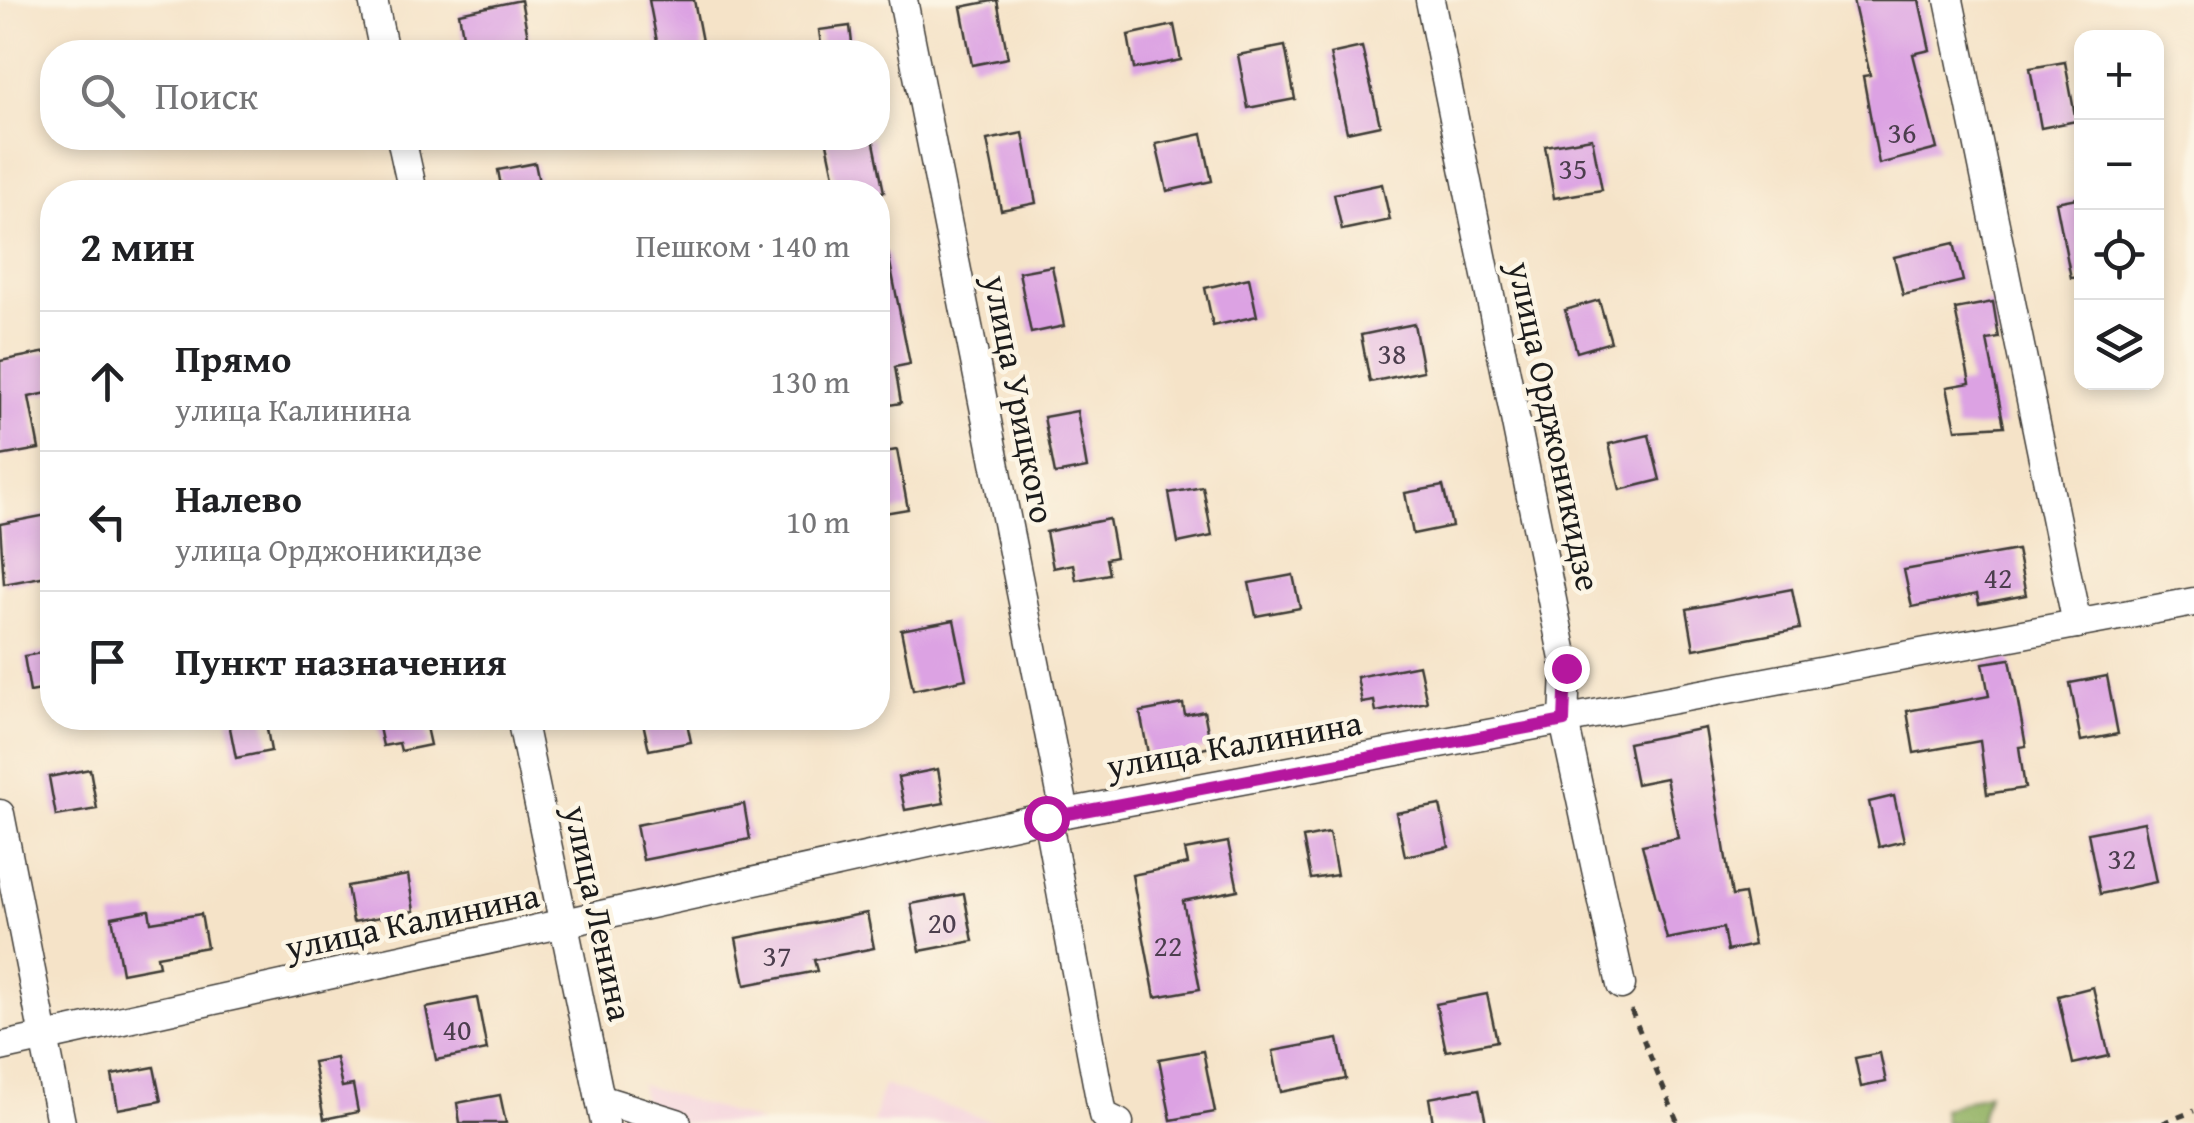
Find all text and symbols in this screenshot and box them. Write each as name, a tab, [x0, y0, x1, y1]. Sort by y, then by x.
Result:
map controls	[2074, 30, 2164, 390]
button: +	[2074, 30, 2164, 120]
search box	[40, 40, 890, 150]
text: Поиск	[155, 67, 258, 123]
icon: search	[75, 68, 130, 123]
house number: 36	[1888, 110, 1916, 154]
button: −	[2074, 120, 2164, 210]
house number: 35	[1559, 146, 1587, 190]
button: locate	[2074, 210, 2164, 300]
text: 2 мин	[80, 215, 195, 276]
text: Пешком · 140 m	[635, 222, 850, 269]
street label: улица Орджоникидзе	[1495, 256, 1615, 595]
street label: улица Урицкого	[971, 269, 1069, 528]
button: layers	[2074, 300, 2164, 390]
text: Прямо	[175, 330, 291, 386]
house number: 38	[1378, 331, 1406, 375]
icon: ahead	[80, 354, 135, 409]
text: 130 m	[771, 358, 850, 405]
text: улица Калинина	[175, 386, 411, 433]
text: Налево	[175, 470, 302, 526]
icon: left	[80, 494, 135, 549]
text: 10 m	[786, 498, 850, 545]
text: улица Орджоникидзе	[175, 526, 482, 573]
house number: 42	[1984, 555, 2012, 599]
text: Пункт назначения	[175, 633, 507, 689]
icon: arrive	[80, 634, 135, 689]
route end	[1544, 646, 1590, 692]
street label: улица Калинина	[1101, 696, 1366, 792]
route start	[1024, 796, 1070, 842]
street label: улица Ленина	[551, 800, 647, 1026]
house number: 32	[2108, 836, 2136, 880]
street label: улица Калинина	[279, 869, 544, 973]
house number: 20	[928, 900, 956, 944]
house number: 22	[1154, 923, 1182, 967]
house number: 37	[763, 933, 791, 977]
house number: 40	[443, 1007, 471, 1051]

